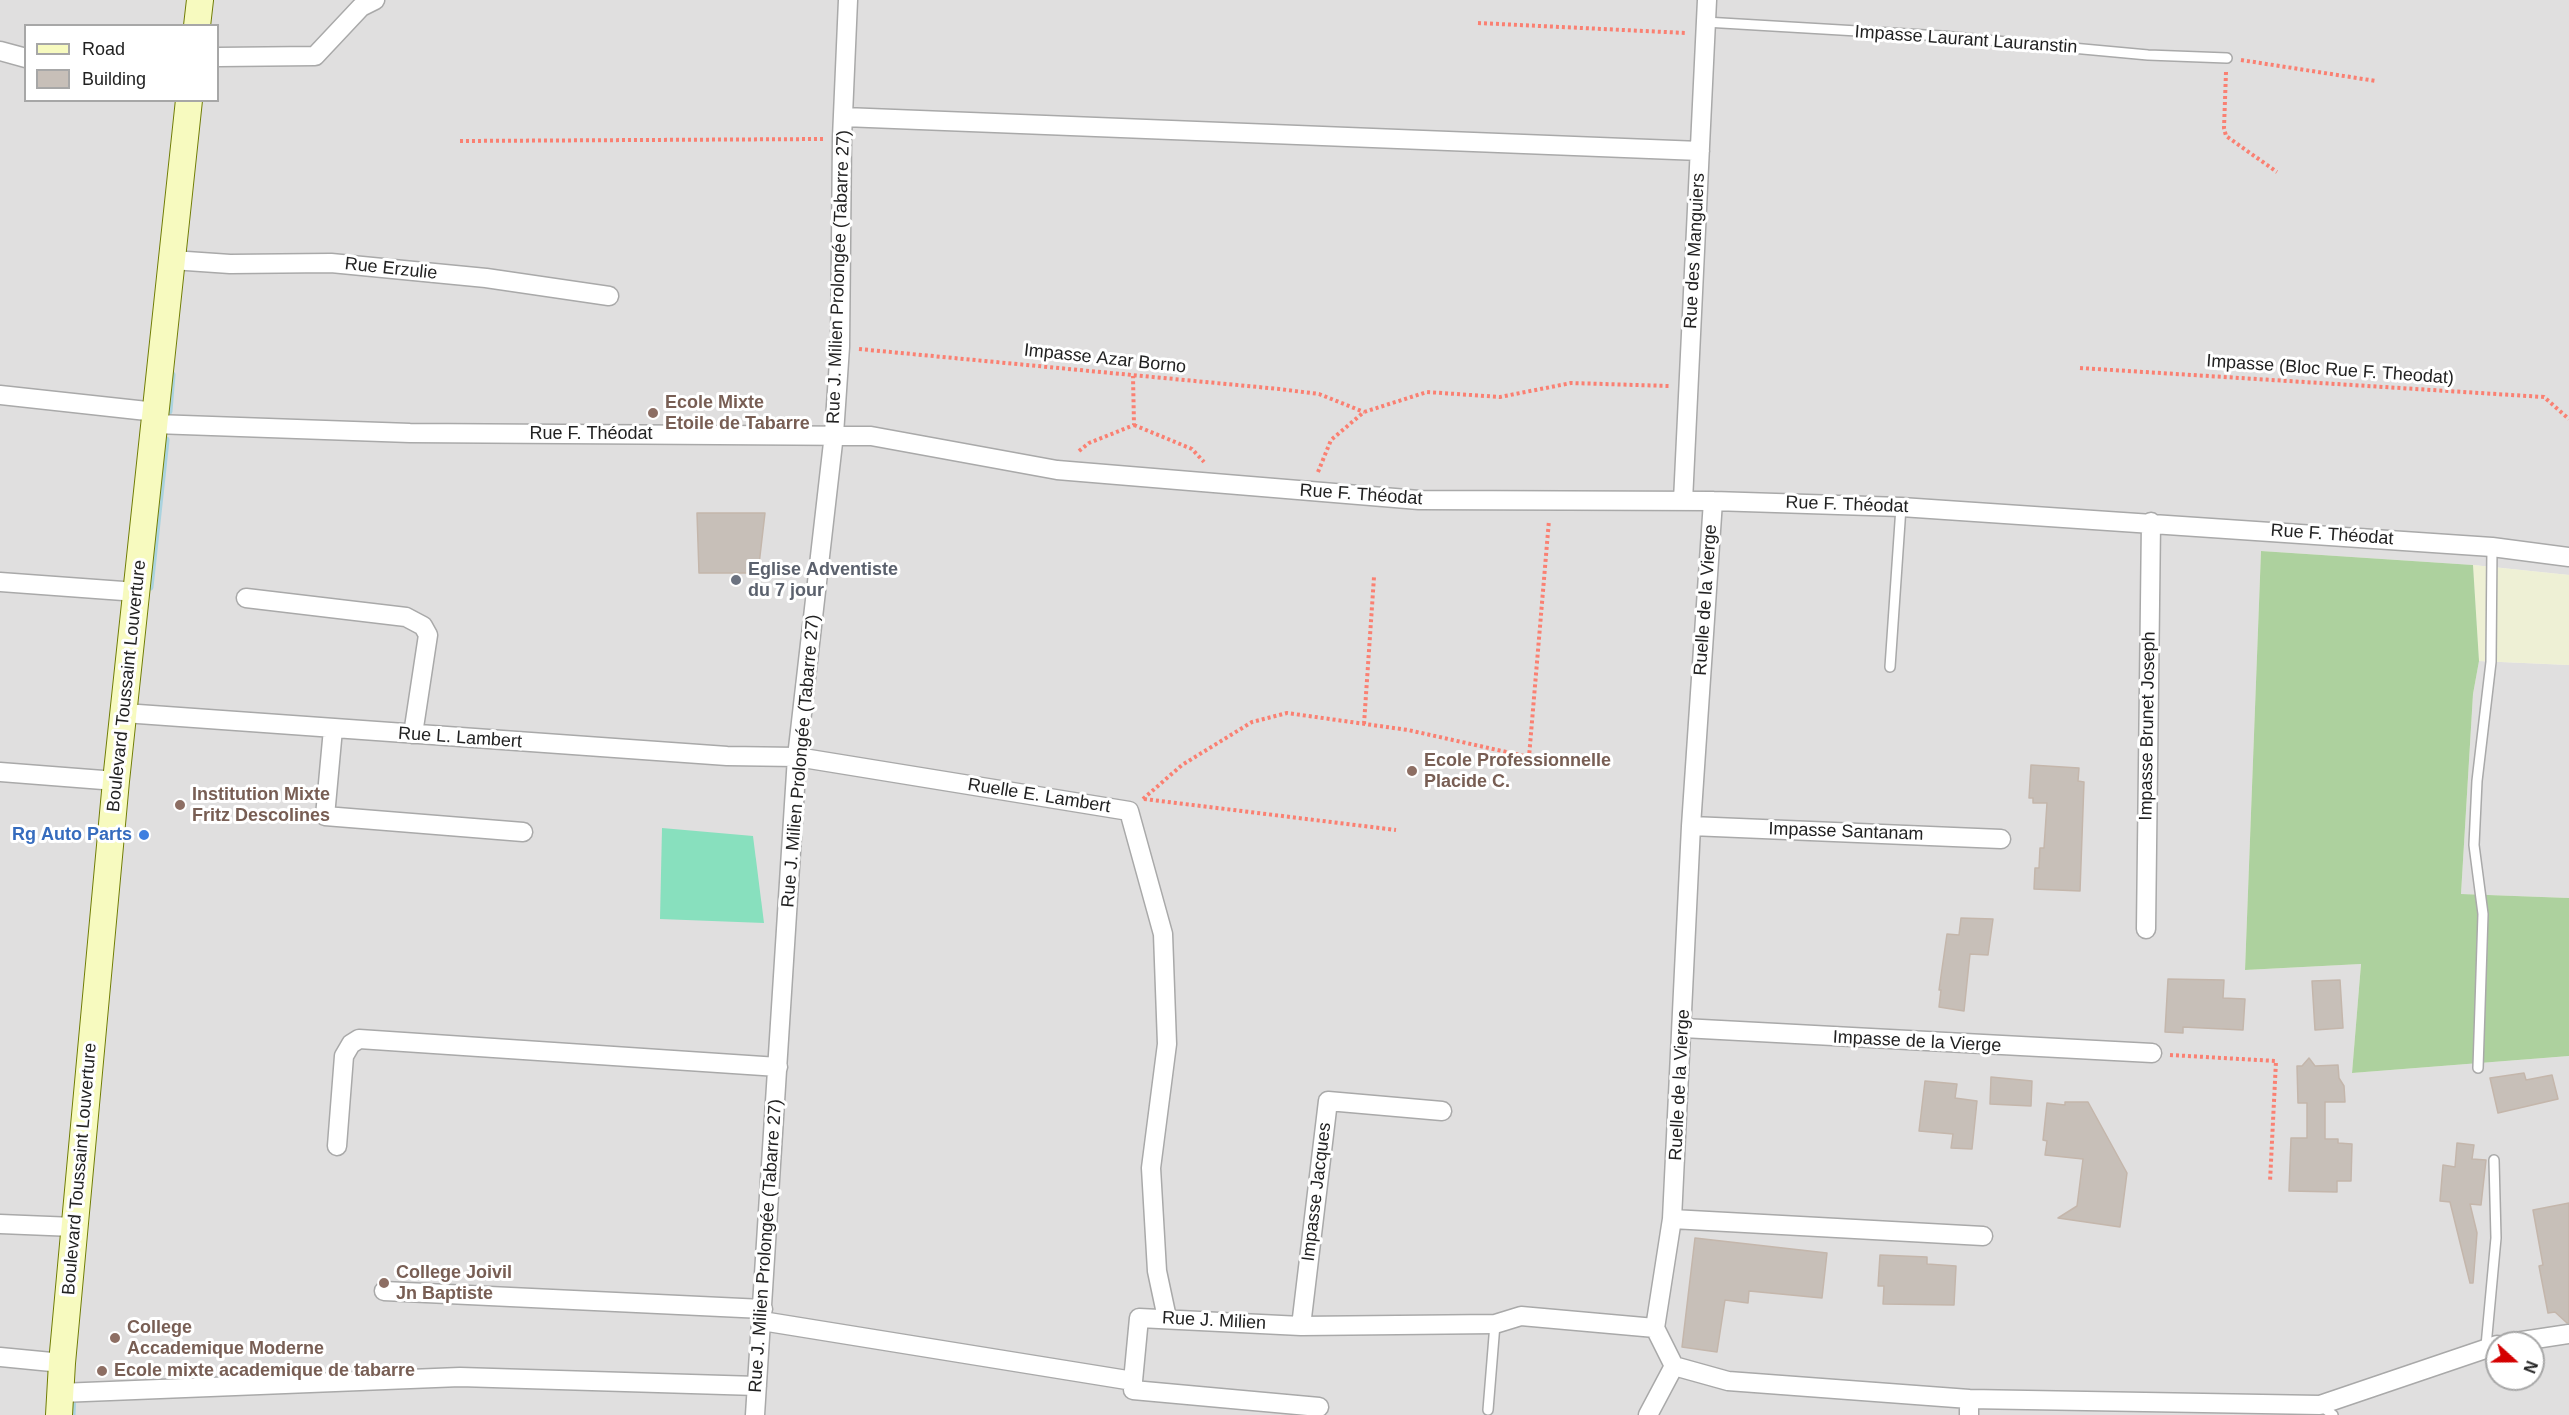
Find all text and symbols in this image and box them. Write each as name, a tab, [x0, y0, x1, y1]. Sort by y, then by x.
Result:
street label: Impasse Laurant Lauranstin	[1854, 21, 2078, 59]
legend	[24, 24, 219, 102]
text: Road	[82, 39, 125, 59]
text: Building	[82, 69, 146, 89]
street label: Rue J. Milien Prolongée (Tabarre 27)	[823, 130, 855, 424]
street label: Rue des Manguiers	[1680, 172, 1710, 330]
street label: Rue Erzulie	[344, 253, 438, 285]
street label: Impasse Azar Borno	[1023, 340, 1187, 378]
street label: Impasse (Bloc Rue F. Theodat)	[2205, 351, 2455, 389]
place label: Ecole Mixte Etoile de Tabarre	[665, 392, 810, 434]
marker: Ecole Mixte Etoile de Tabarre	[646, 406, 660, 420]
street label: Rue F. Théodat	[529, 423, 653, 445]
street label: Rue F. Théodat	[1299, 480, 1423, 510]
street label: Rue F. Théodat	[1785, 492, 1909, 518]
street label: Rue F. Théodat	[2270, 520, 2394, 550]
street label: Ruelle de la Vierge	[1690, 524, 1722, 676]
street label: Boulevard Toussaint Louverture	[103, 559, 151, 813]
place label: Eglise Adventiste du 7 jour	[748, 559, 898, 602]
marker: Eglise Adventiste du 7 jour	[729, 573, 743, 587]
street label: Rue J. Milien Prolongée (Tabarre 27)	[777, 614, 825, 908]
street label: Impasse Brunet Joseph	[2136, 631, 2160, 821]
street label: Rue L. Lambert	[397, 723, 523, 753]
place label: Ecole Professionnelle Placide C.	[1424, 750, 1611, 792]
marker: Ecole Professionnelle Placide C.	[1405, 764, 1419, 778]
street label: Ruelle E. Lambert	[966, 774, 1112, 818]
place label: Institution Mixte Fritz Descolines	[192, 784, 330, 826]
marker: Institution Mixte Fritz Descolines	[173, 798, 187, 812]
street label: Impasse Santanam	[1768, 819, 1924, 845]
place label: Rg Auto Parts	[12, 824, 132, 846]
marker: Rg Auto Parts	[137, 828, 151, 842]
street label: Ruelle de la Vierge	[1665, 1009, 1695, 1161]
street label: Impasse de la Vierge	[1832, 1027, 2002, 1057]
street label: Boulevard Toussaint Louverture	[58, 1042, 102, 1296]
street label: Rue J. Milien Prolongée (Tabarre 27)	[745, 1099, 787, 1393]
street label: Impasse Jacques	[1298, 1121, 1336, 1263]
place label: College Joivil Jn Baptiste	[396, 1262, 512, 1304]
marker: College Joivil Jn Baptiste	[377, 1276, 391, 1290]
street label: Rue J. Milien	[1161, 1307, 1267, 1335]
place label: College Accademique Moderne	[127, 1317, 324, 1360]
marker: College Accademique Moderne	[108, 1331, 122, 1345]
north arrow	[2485, 1331, 2545, 1391]
text: N	[2520, 1358, 2540, 1375]
place label: Ecole mixte academique de tabarre	[114, 1360, 415, 1382]
marker: Ecole mixte academique de tabarre	[95, 1364, 109, 1378]

